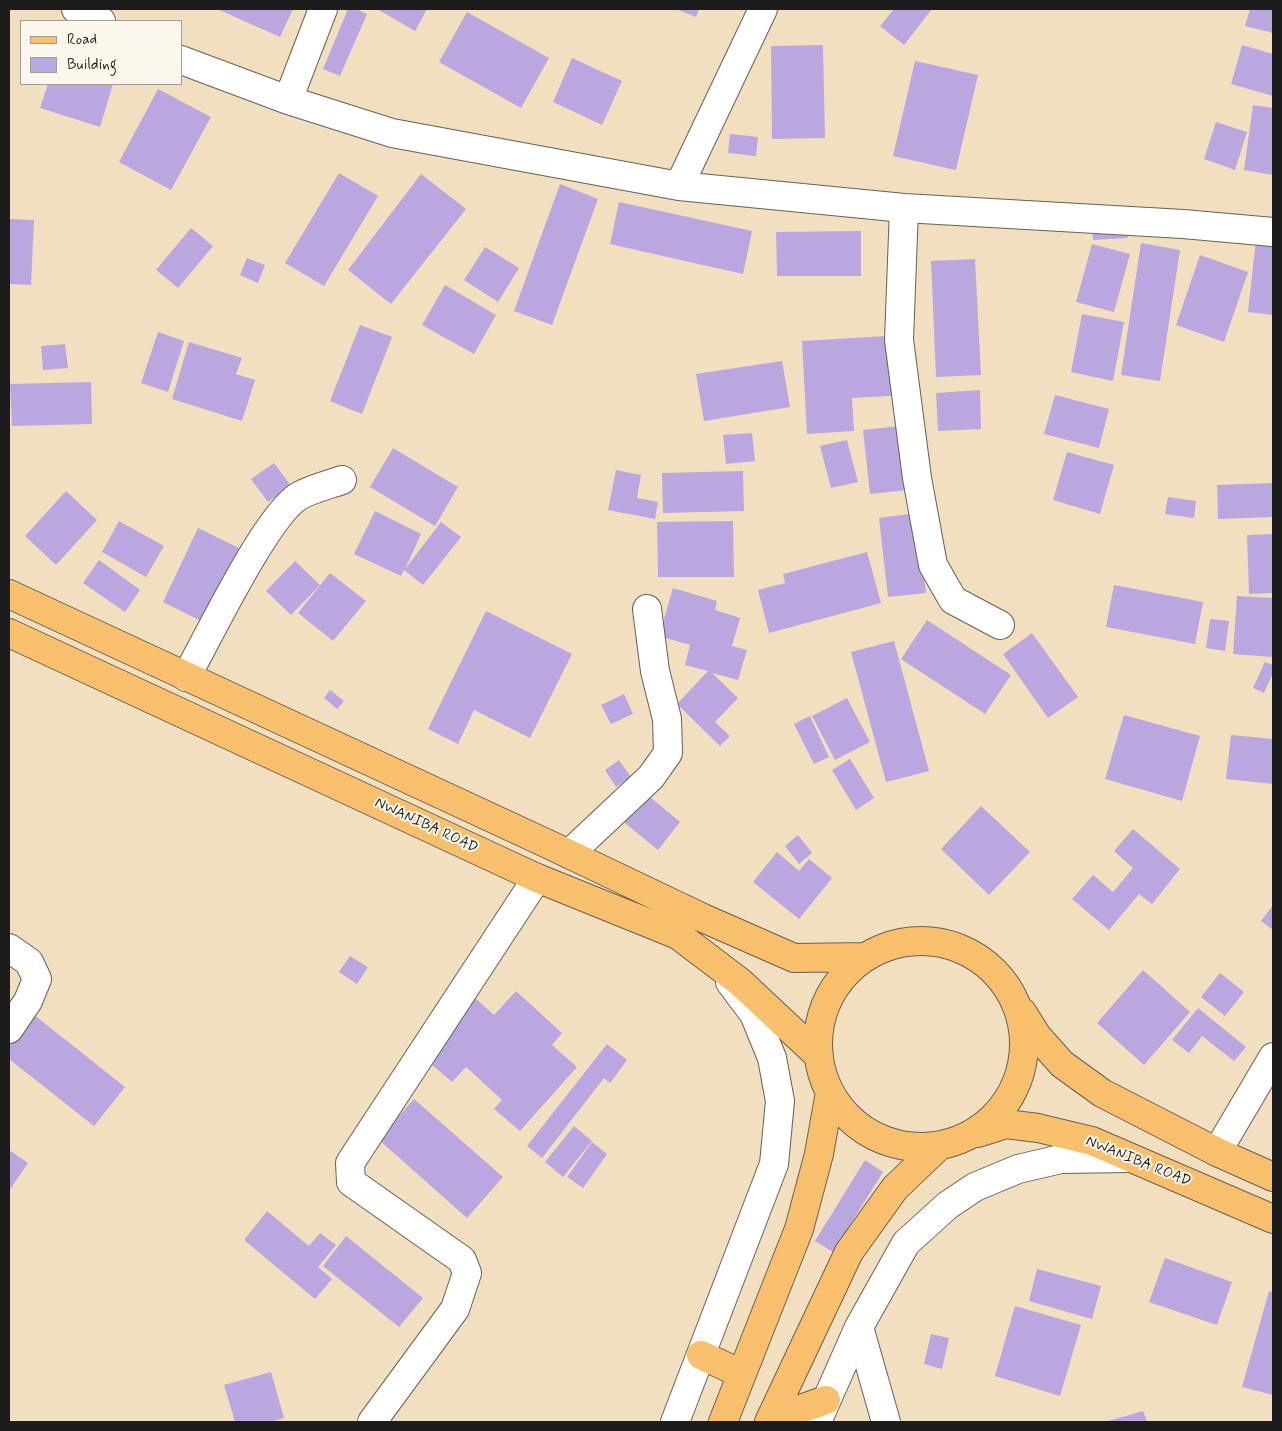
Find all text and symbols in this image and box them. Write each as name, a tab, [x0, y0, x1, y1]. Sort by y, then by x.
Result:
legend	[20, 20, 182, 85]
text: Road	[67, 30, 97, 50]
text: Building	[67, 55, 117, 75]
street label: NWANIBA ROAD	[371, 794, 481, 858]
street label: NWANIBA ROAD	[1083, 1133, 1193, 1191]

